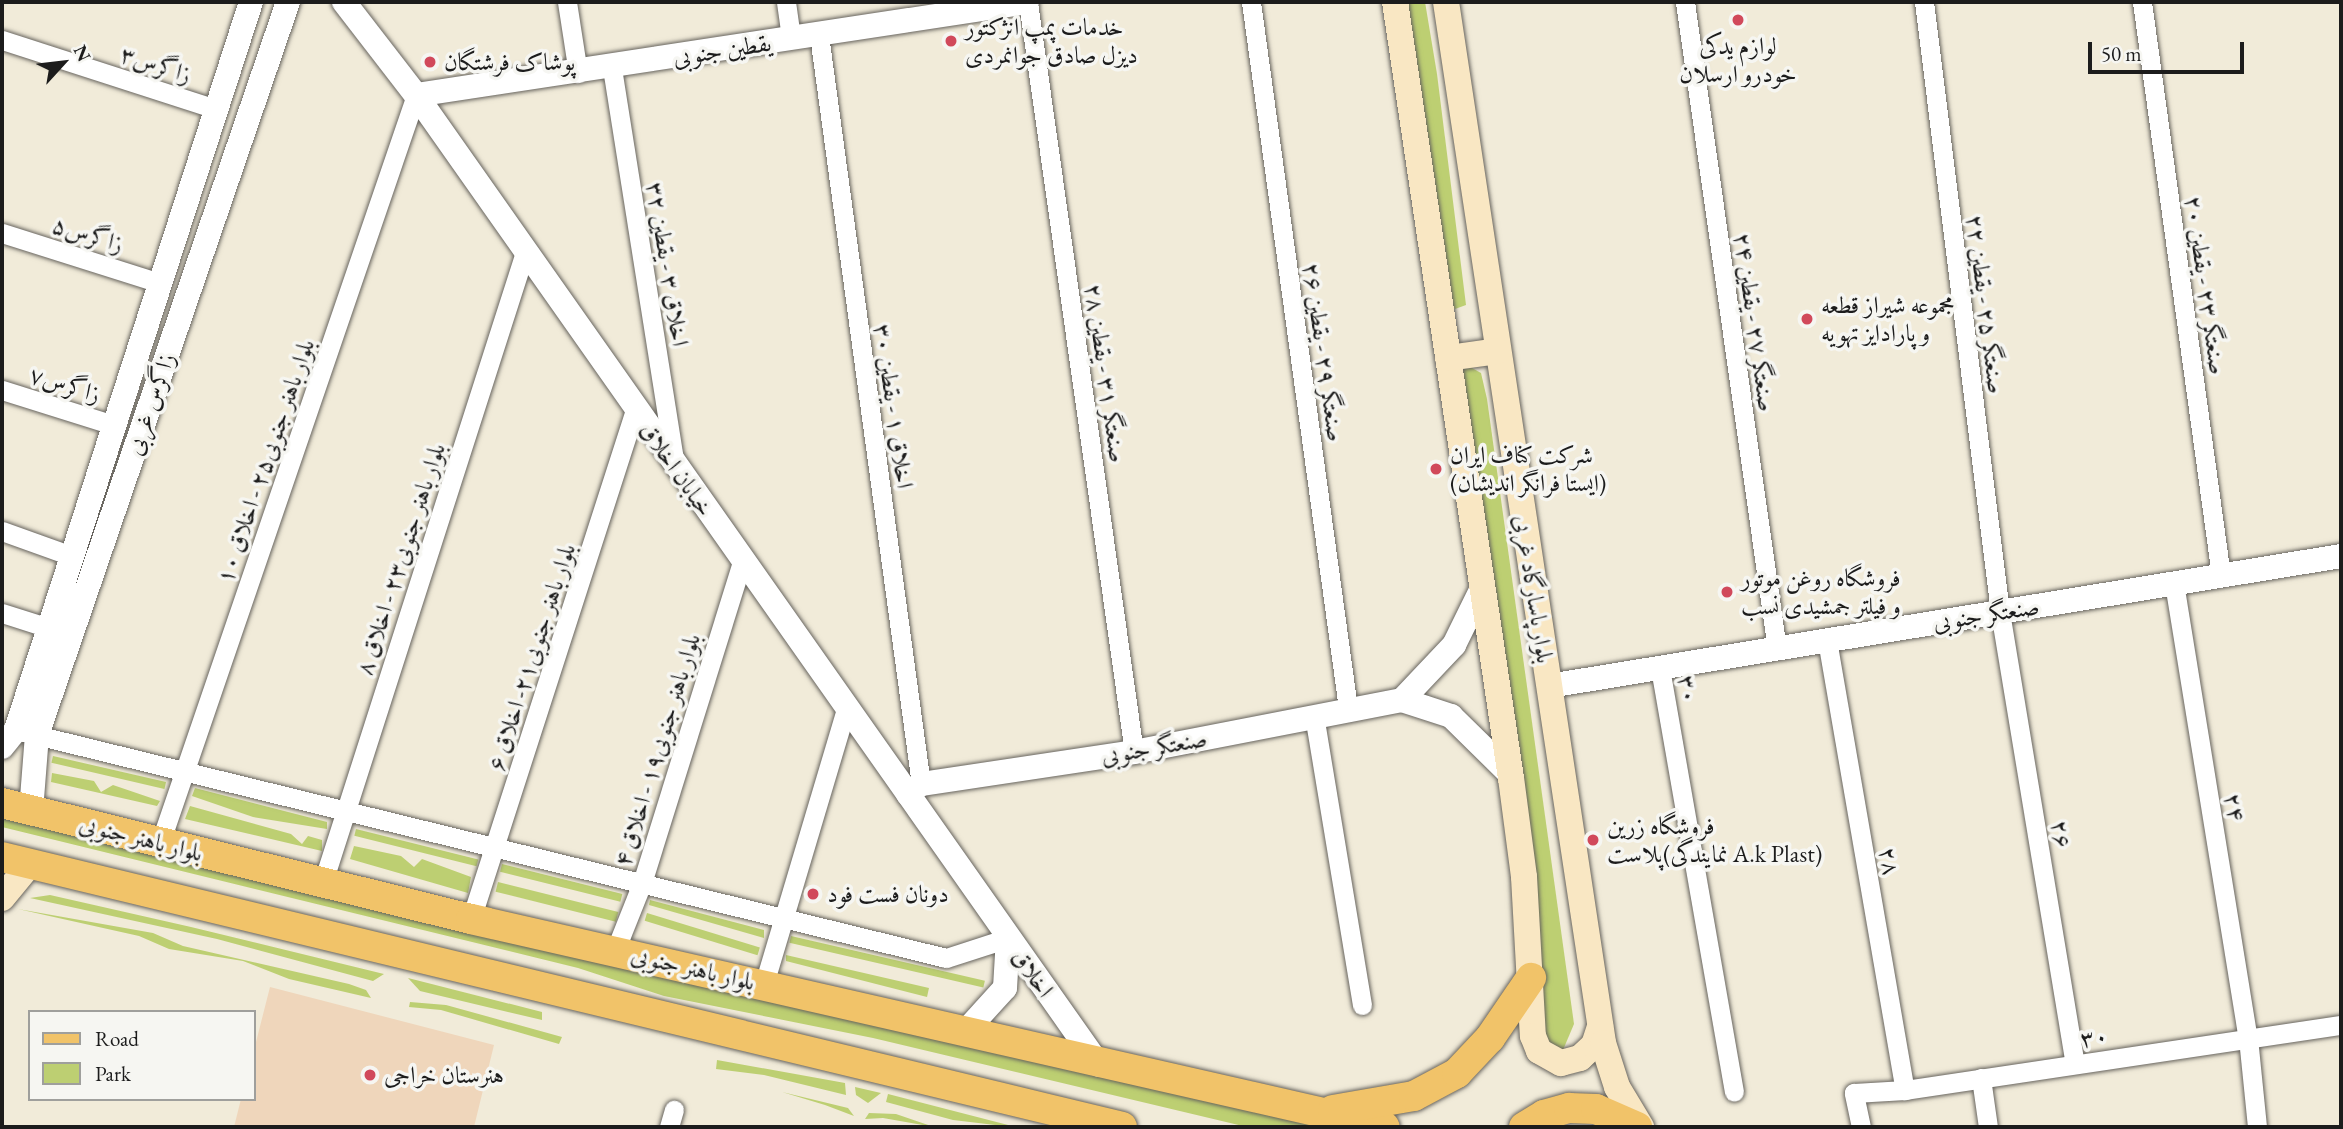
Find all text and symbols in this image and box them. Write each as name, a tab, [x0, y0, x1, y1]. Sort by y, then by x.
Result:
marker: لوازم یدکی خودرو ارسلان	[1730, 12, 1746, 28]
place label: خدمات پمپ انژکتور دیزل صادق جوانمردی	[965, 13, 1138, 69]
north arrow	[28, 28, 98, 98]
street label: یقطین جنوبی	[671, 28, 773, 72]
scale bar	[2091, 28, 2247, 72]
place label: لوازم یدکی خودرو ارسلان	[1679, 32, 1797, 88]
marker: خدمات پمپ انژکتور دیزل صادق جوانمردی	[943, 33, 959, 49]
street label: زاگرس۳	[117, 39, 195, 89]
text: 50 m	[2101, 40, 2142, 67]
text: N	[68, 41, 97, 66]
place label: پوشاک فرشتگان	[444, 48, 575, 76]
marker: پوشاک فرشتگان	[422, 54, 438, 70]
street label: اخلاق ۳ - یقطین ۳۲	[641, 180, 695, 348]
street label: صنعتگر ۲۳ - یقطین ۲۰	[2179, 194, 2233, 376]
street label: زاگرس۵	[49, 210, 127, 258]
street label: صنعتگر ۲۵ - یقطین ۲۲	[1961, 213, 2011, 395]
street label: صنعتگر ۲۷ - یقطین ۲۴	[1728, 231, 1782, 413]
street label: صنعتگر ۲۹ - یقطین ۲۶	[1297, 261, 1351, 443]
street label: صنعتگر ۳۱ - یقطین ۲۸	[1079, 282, 1133, 464]
place label: مجموعه شیراز قطعه و پارادایز تهویه	[1821, 291, 1955, 347]
marker: مجموعه شیراز قطعه و پارادایز تهویه	[1799, 311, 1815, 327]
street label: اخلاق ۱ - یقطین ۳۰	[868, 322, 920, 490]
street label: بلوار باهنر جنوبی۲۵ - اخلاق ۱۰	[210, 335, 320, 587]
street label: زاگرس غربی	[119, 349, 181, 459]
street label: زاگرس۷	[26, 360, 104, 408]
street label: خیابان اخلاق	[634, 416, 720, 522]
street label: بلوار باهنر جنوبی۲۳ - اخلاق ۸	[349, 439, 451, 679]
place label: شرکت کناف ایران (ایستا فرانگر اندیشان)	[1450, 441, 1606, 497]
marker: شرکت کناف ایران (ایستا فرانگر اندیشان)	[1428, 461, 1444, 477]
street label: بلوار پاسارگاد غربی	[1508, 513, 1560, 665]
street label: بلوار باهنر جنوبی۲۱- اخلاق ۶	[481, 540, 581, 774]
place label: فروشگاه روغن موتور و فیلتر جمشیدی نسب	[1741, 564, 1901, 620]
marker: فروشگاه روغن موتور و فیلتر جمشیدی نسب	[1719, 584, 1735, 600]
street label: صنعتگر جنوبی	[1931, 591, 2041, 637]
street label: بلوار باهنر جنوبی۱۹ - اخلاق ۴	[608, 630, 706, 870]
street label: ۳۰	[1672, 673, 1706, 705]
street label: صنعتگر جنوبی	[1099, 723, 1209, 771]
street label: ۲۴	[2219, 791, 2251, 823]
street label: بلوار باهنر جنوبی	[76, 809, 206, 867]
place label: فروشگاه زرین پلاست(نمایندگی A.k Plast)	[1607, 812, 1822, 868]
street label: ۲۶	[2046, 818, 2078, 850]
marker: فروشگاه زرین پلاست(نمایندگی A.k Plast)	[1585, 832, 1601, 848]
street label: ۲۸	[1873, 845, 1907, 877]
place label: دونان فست فود	[827, 880, 949, 908]
marker: دونان فست فود	[805, 886, 821, 902]
street label: بلوار باهنر جنوبی	[628, 940, 758, 996]
street label: اخلاق	[1006, 943, 1060, 1003]
legend	[28, 1010, 256, 1101]
street label: ۳۰	[2078, 1021, 2110, 1053]
text: Road	[95, 1025, 139, 1052]
text: Park	[95, 1060, 131, 1087]
place label: هنرستان خراجی	[384, 1061, 504, 1089]
marker: هنرستان خراجی	[362, 1067, 378, 1083]

